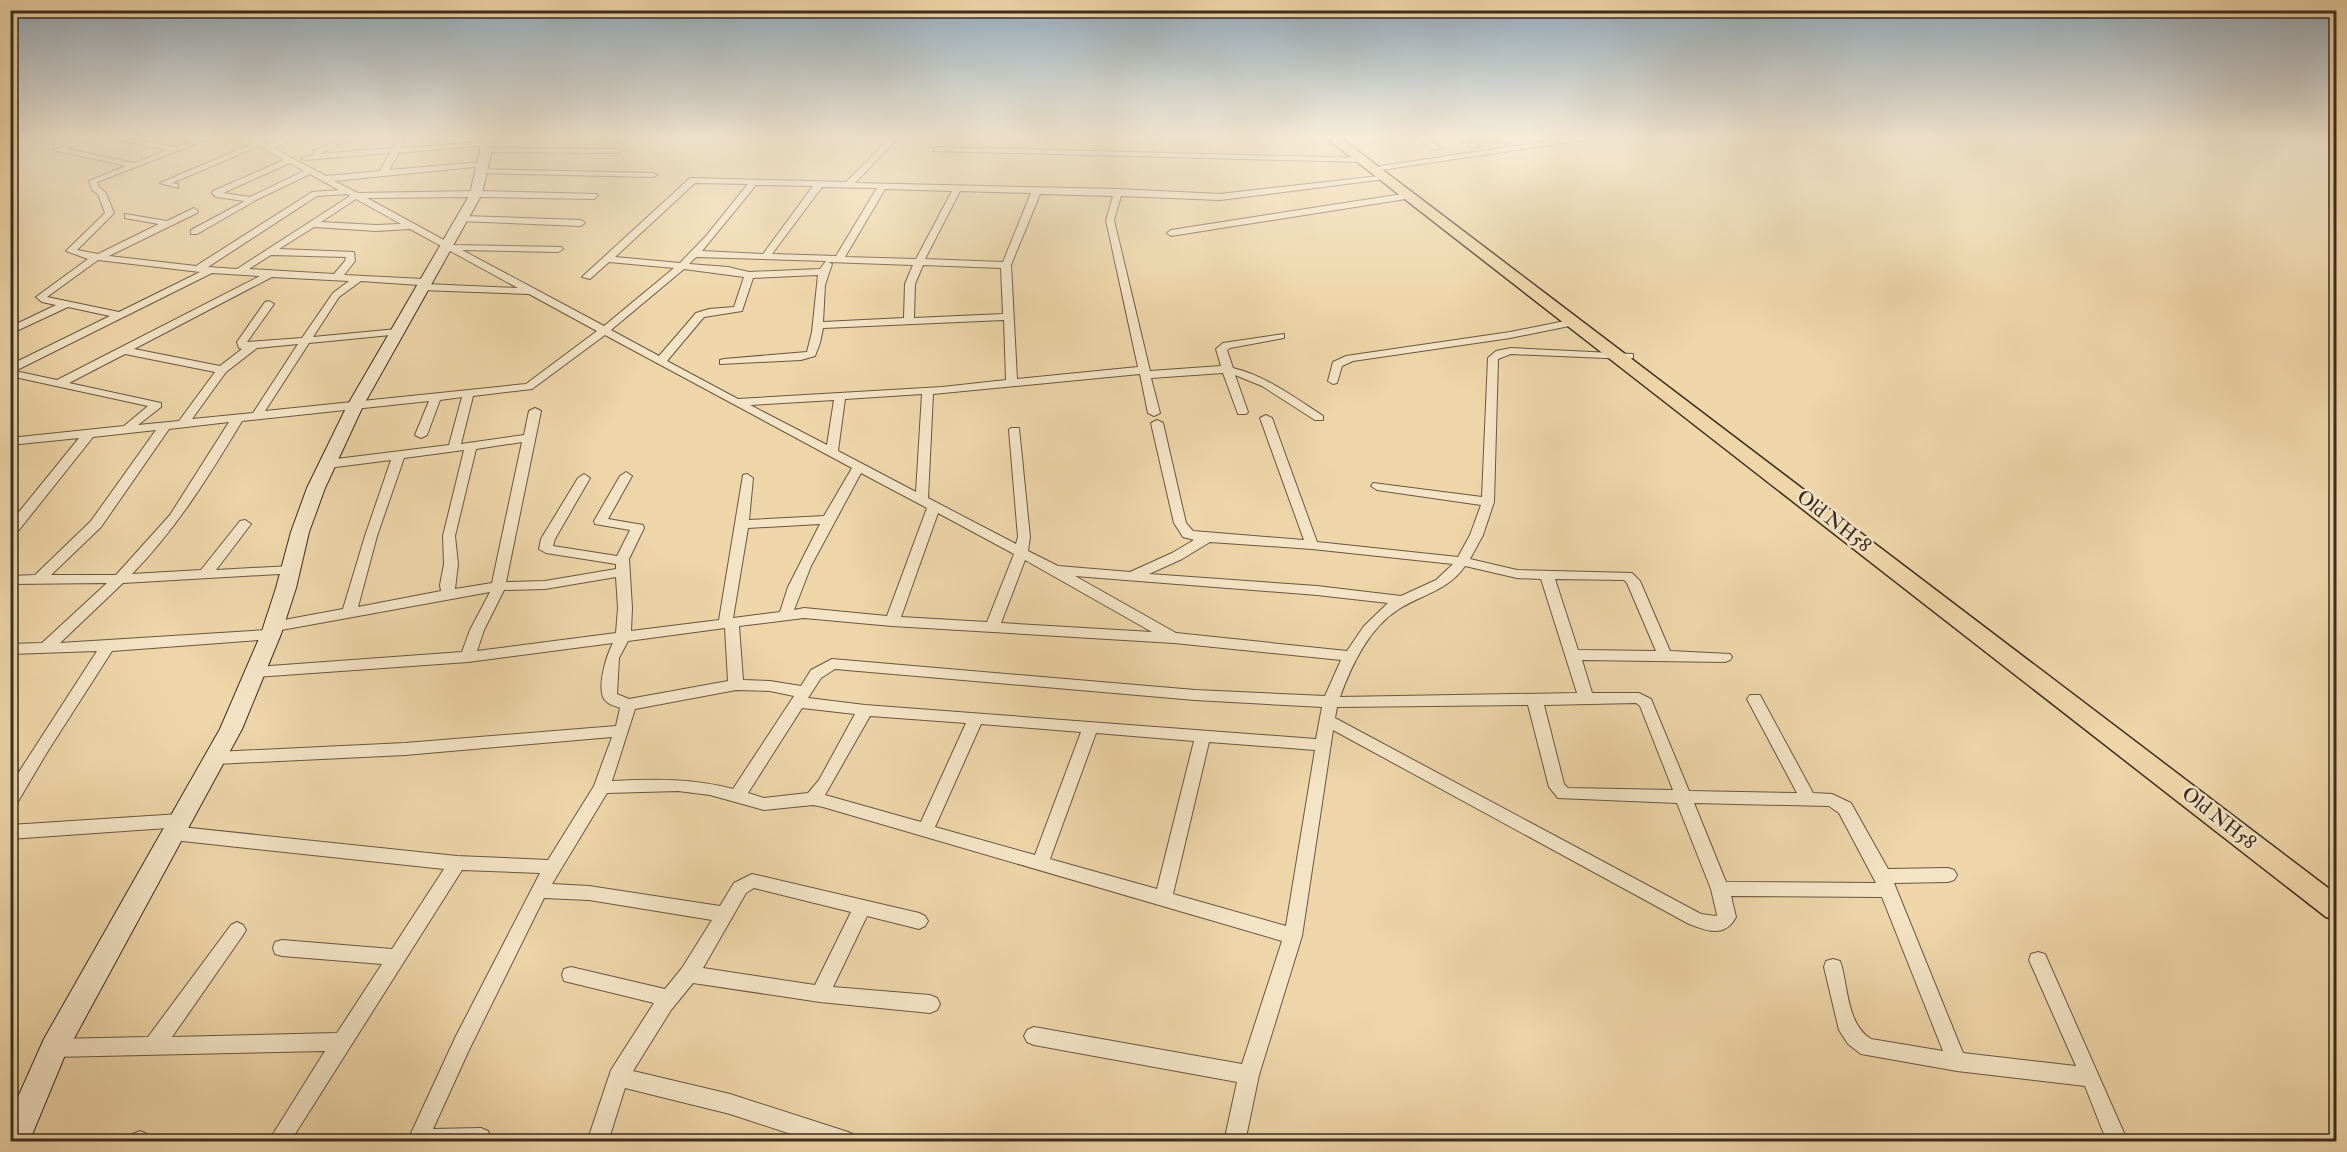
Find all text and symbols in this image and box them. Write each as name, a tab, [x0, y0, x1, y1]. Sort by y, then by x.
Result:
street label: Old NH58	[1792, 484, 1876, 558]
street label: Old NH58	[2177, 781, 2261, 855]

